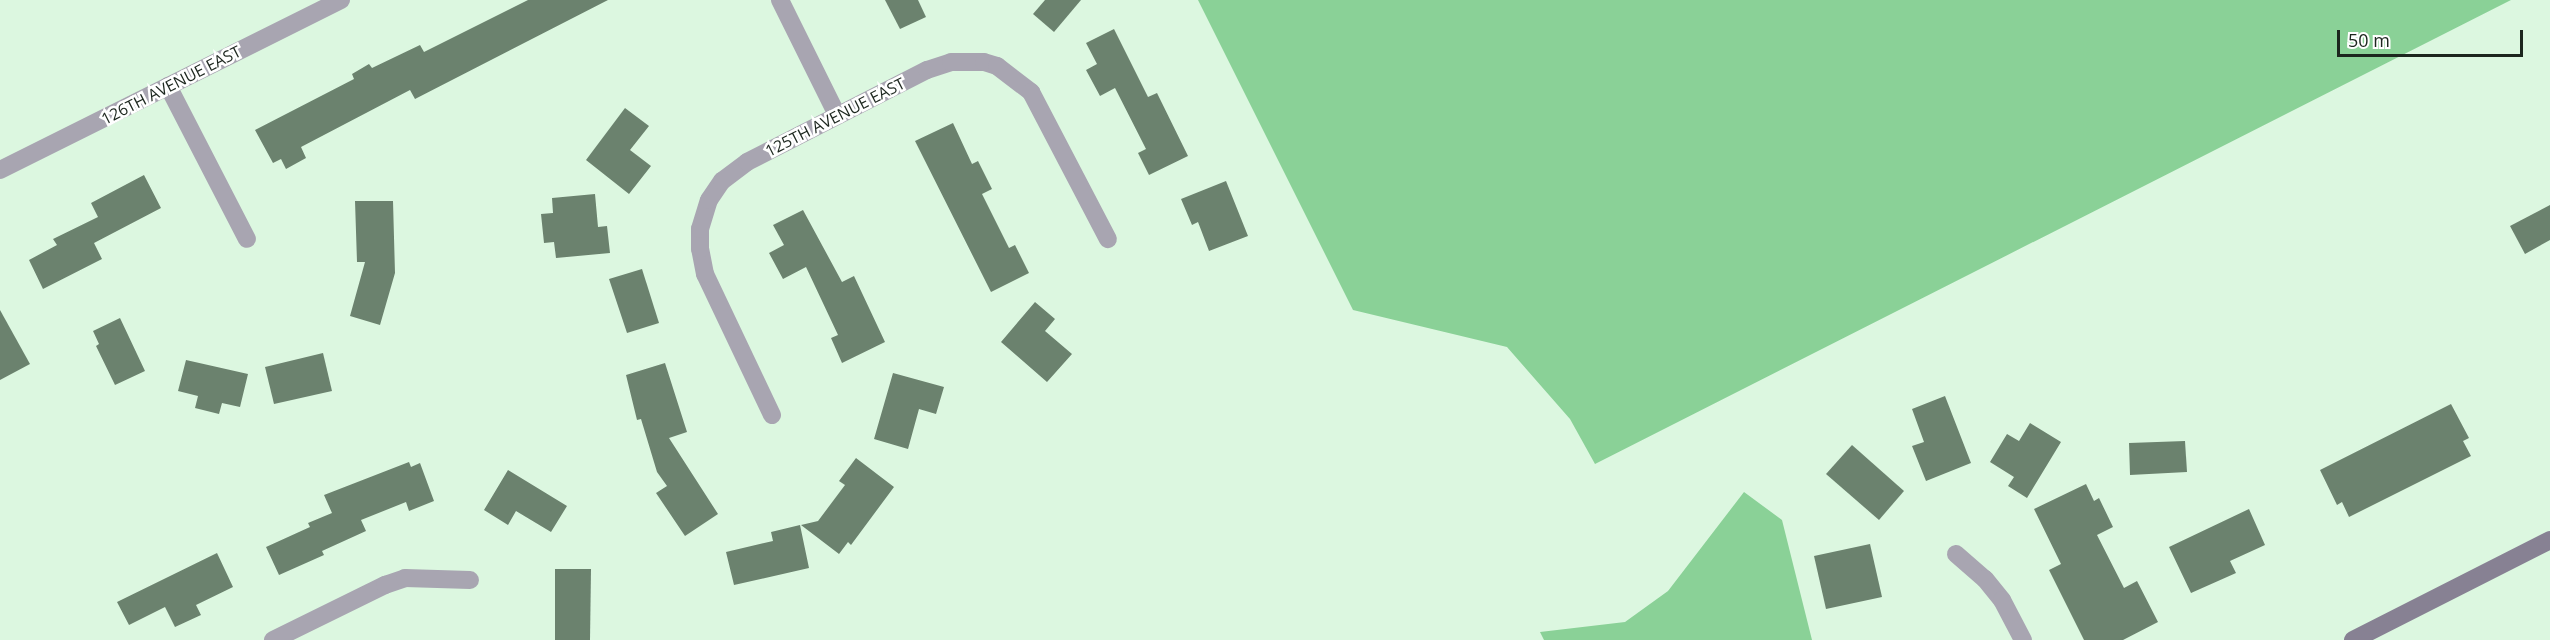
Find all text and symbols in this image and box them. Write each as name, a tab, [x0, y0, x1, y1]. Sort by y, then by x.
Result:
scale bar	[2340, 18, 2526, 56]
text: 50 m	[2348, 28, 2390, 52]
street label: 126TH AVENUE EAST	[98, 41, 244, 129]
street label: 125TH AVENUE EAST	[762, 73, 908, 161]

